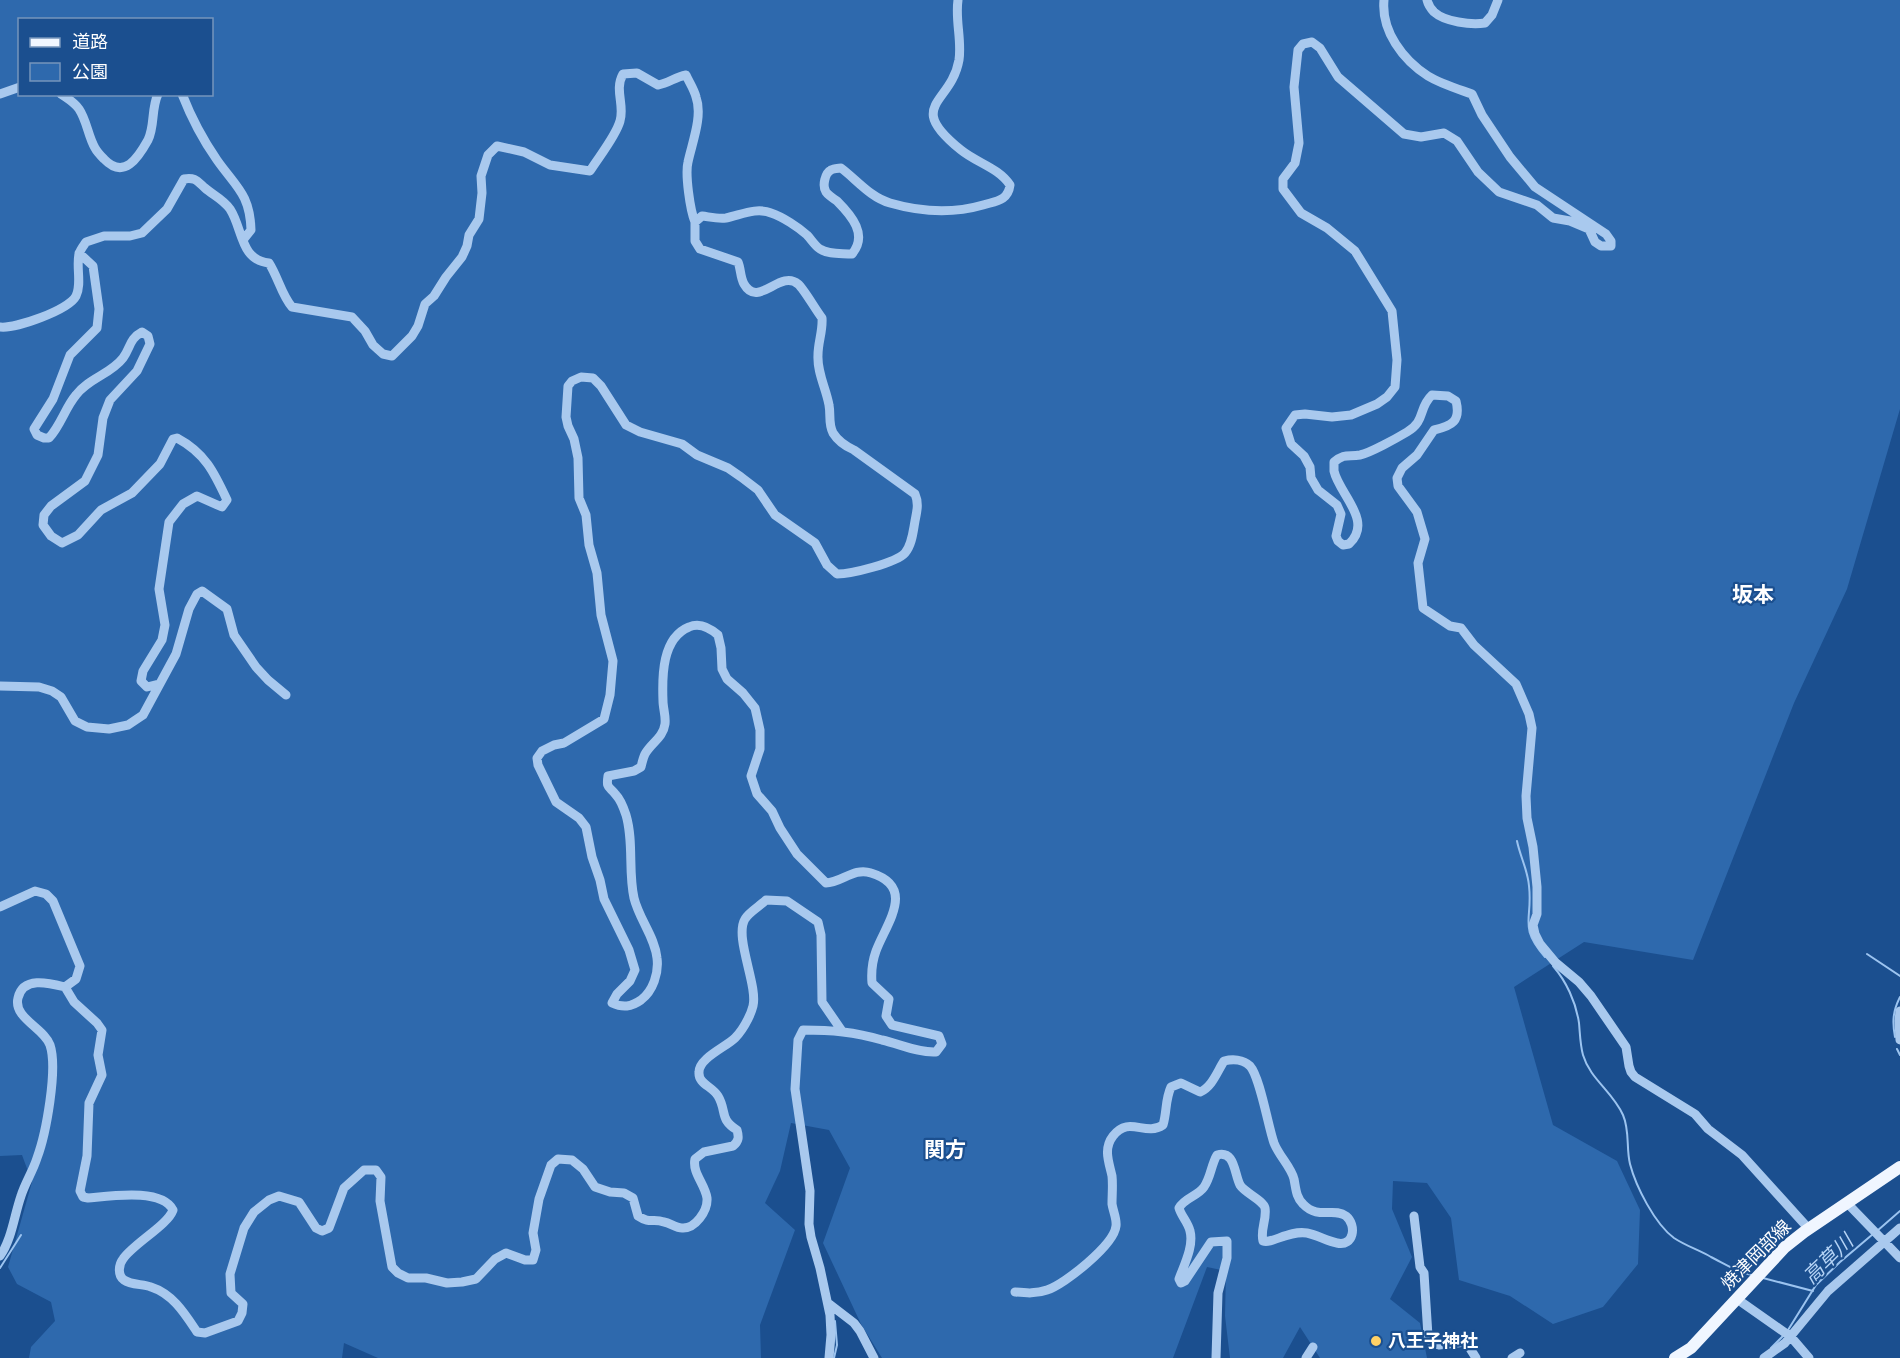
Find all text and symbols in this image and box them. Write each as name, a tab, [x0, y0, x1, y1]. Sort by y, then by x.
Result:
legend	[18, 18, 213, 96]
text: 道路	[72, 31, 108, 52]
text: 公園	[72, 61, 108, 82]
district label: 坂本	[1732, 582, 1774, 607]
district label: 関方	[924, 1137, 966, 1162]
street label: 焼津岡部線	[1716, 1215, 1795, 1294]
water label: 高草川	[1798, 1228, 1859, 1288]
place label: 八王子神社	[1388, 1330, 1478, 1351]
marker: 八王子神社	[1369, 1334, 1383, 1348]

